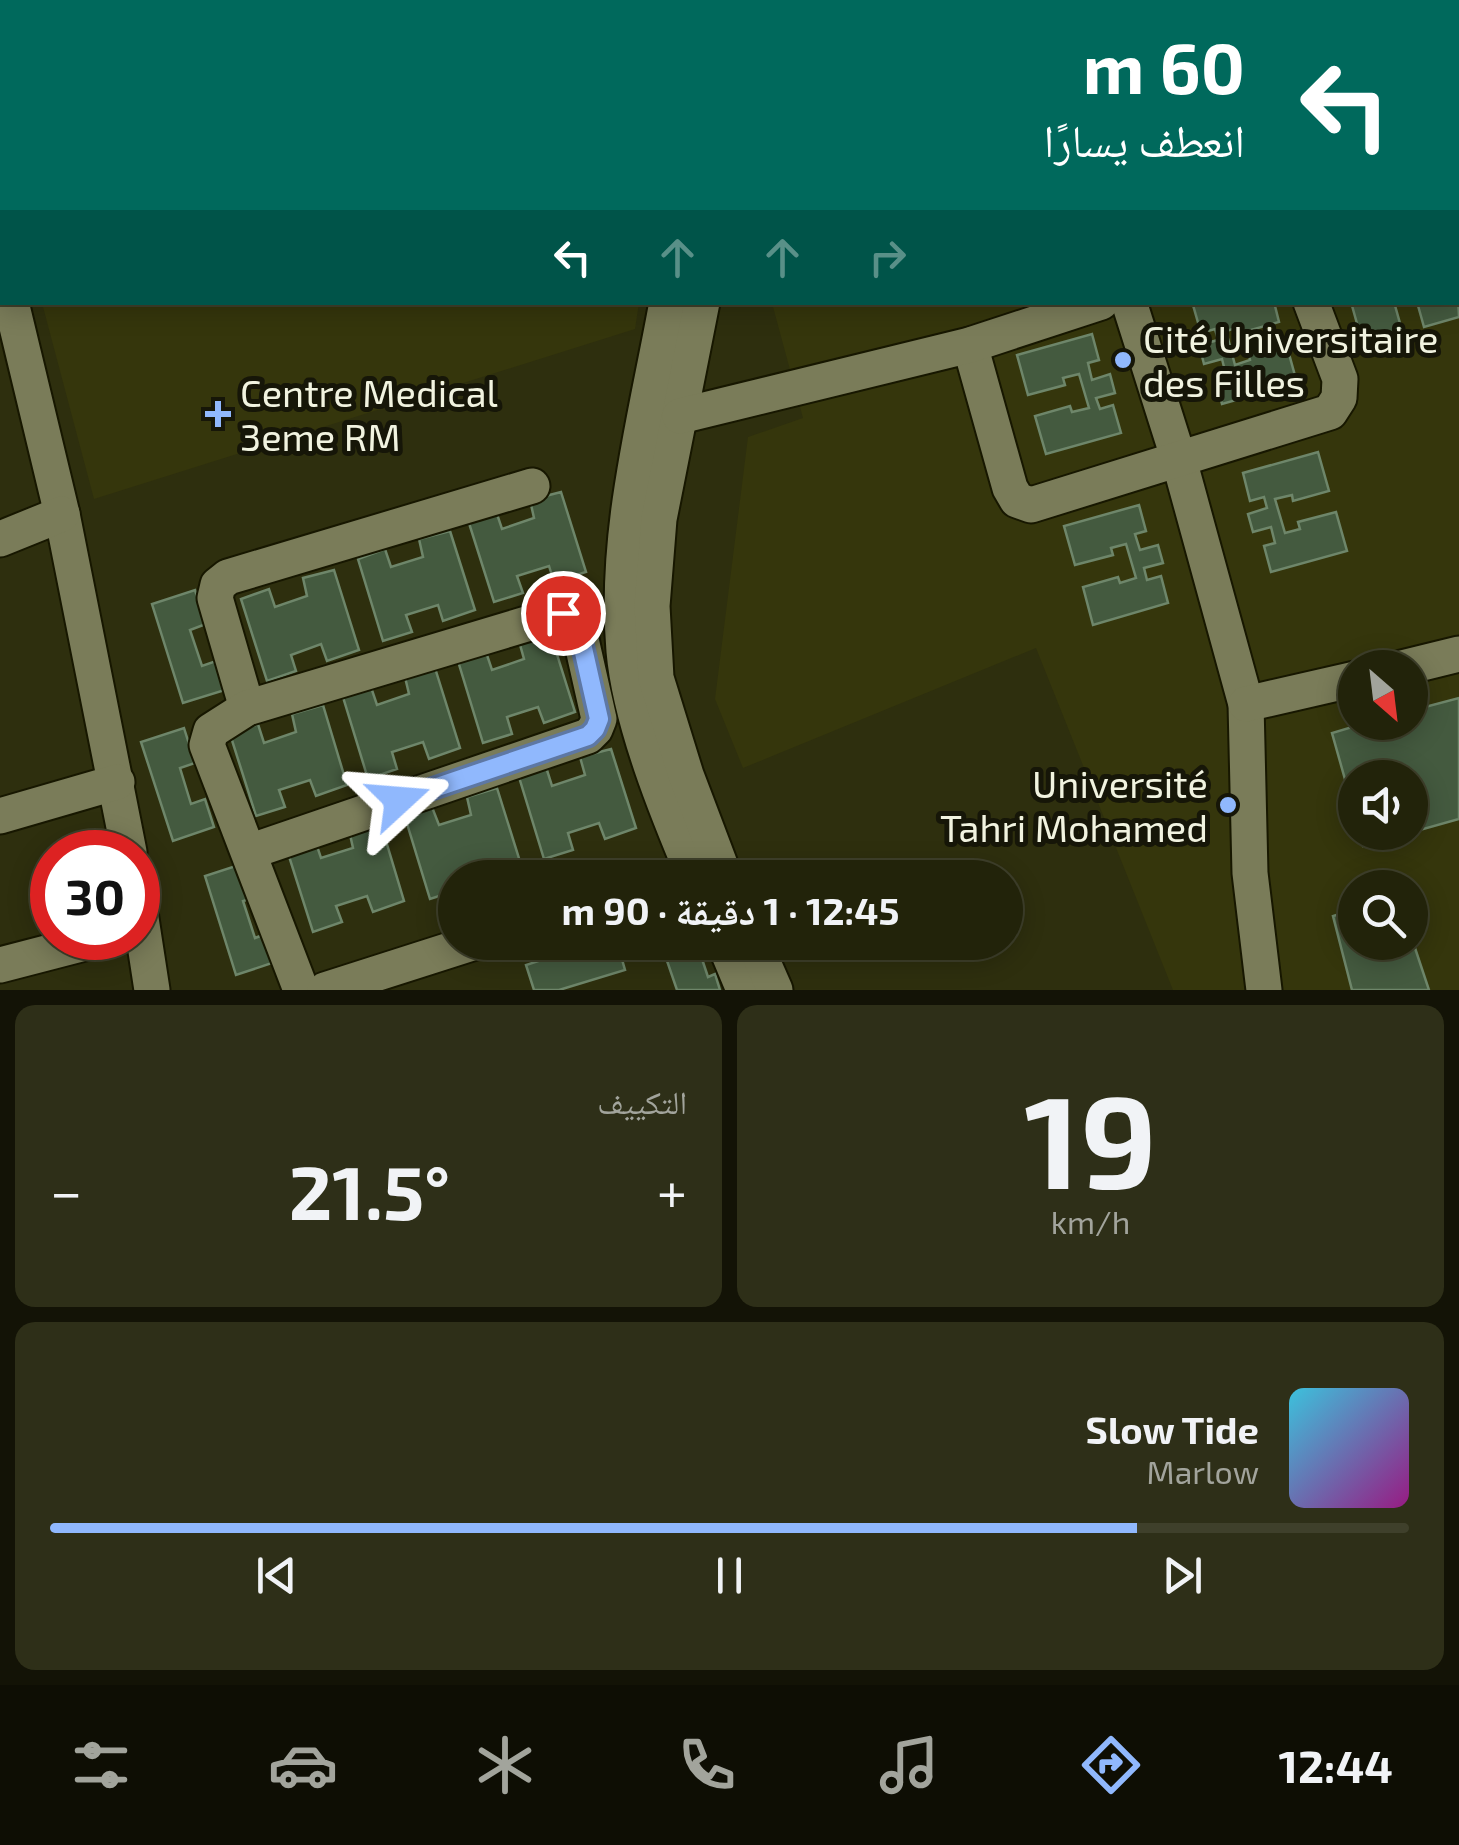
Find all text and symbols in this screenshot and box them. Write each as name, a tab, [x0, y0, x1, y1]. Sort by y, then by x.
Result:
text: 60 m	[1083, 24, 1245, 108]
icon: left	[1280, 40, 1410, 170]
text: انعطف يسارًا	[1043, 112, 1245, 166]
icon: left	[545, 230, 600, 285]
icon: ahead	[650, 230, 705, 285]
icon: ahead	[755, 230, 810, 285]
icon: right	[860, 230, 915, 285]
place label: Cité Universitaire des Filles	[1143, 315, 1438, 405]
marker: Cité Universitaire des Filles	[1112, 349, 1134, 371]
place label: Centre Medical 3eme RM	[240, 369, 498, 459]
marker: Centre Medical 3eme RM	[205, 401, 231, 427]
pin	[521, 571, 606, 656]
icon: arrive	[536, 586, 591, 641]
north arrow	[1338, 650, 1428, 740]
map controls	[1338, 650, 1428, 960]
position arrow	[347, 748, 451, 852]
place label: Université Tahri Mohamed	[940, 760, 1208, 850]
button: sound	[1338, 760, 1428, 850]
marker: Université Tahri Mohamed	[1217, 794, 1239, 816]
speed limit sign: 30	[30, 830, 160, 960]
button: search	[1338, 870, 1428, 960]
text: 12:45 · 1 دقيقة · 90 m	[562, 887, 899, 933]
text: 19	[1024, 1059, 1157, 1215]
text: التكييف	[597, 1082, 687, 1120]
text: 21.5°	[289, 1145, 450, 1235]
text: −	[50, 1157, 82, 1223]
text: +	[657, 1157, 687, 1223]
text: km/h	[1051, 1202, 1130, 1240]
text: Slow Tide	[1086, 1406, 1259, 1452]
text: Marlow	[1147, 1452, 1259, 1490]
icon: previous	[249, 1548, 304, 1603]
icon: pause	[702, 1548, 757, 1603]
icon: next	[1155, 1548, 1210, 1603]
icon: filters	[66, 1730, 136, 1800]
icon: car	[268, 1730, 338, 1800]
icon: climate	[470, 1730, 540, 1800]
icon: phone	[672, 1730, 742, 1800]
icon: music	[874, 1730, 944, 1800]
icon: directions	[1076, 1730, 1146, 1800]
text: 12:44	[1278, 1738, 1393, 1792]

